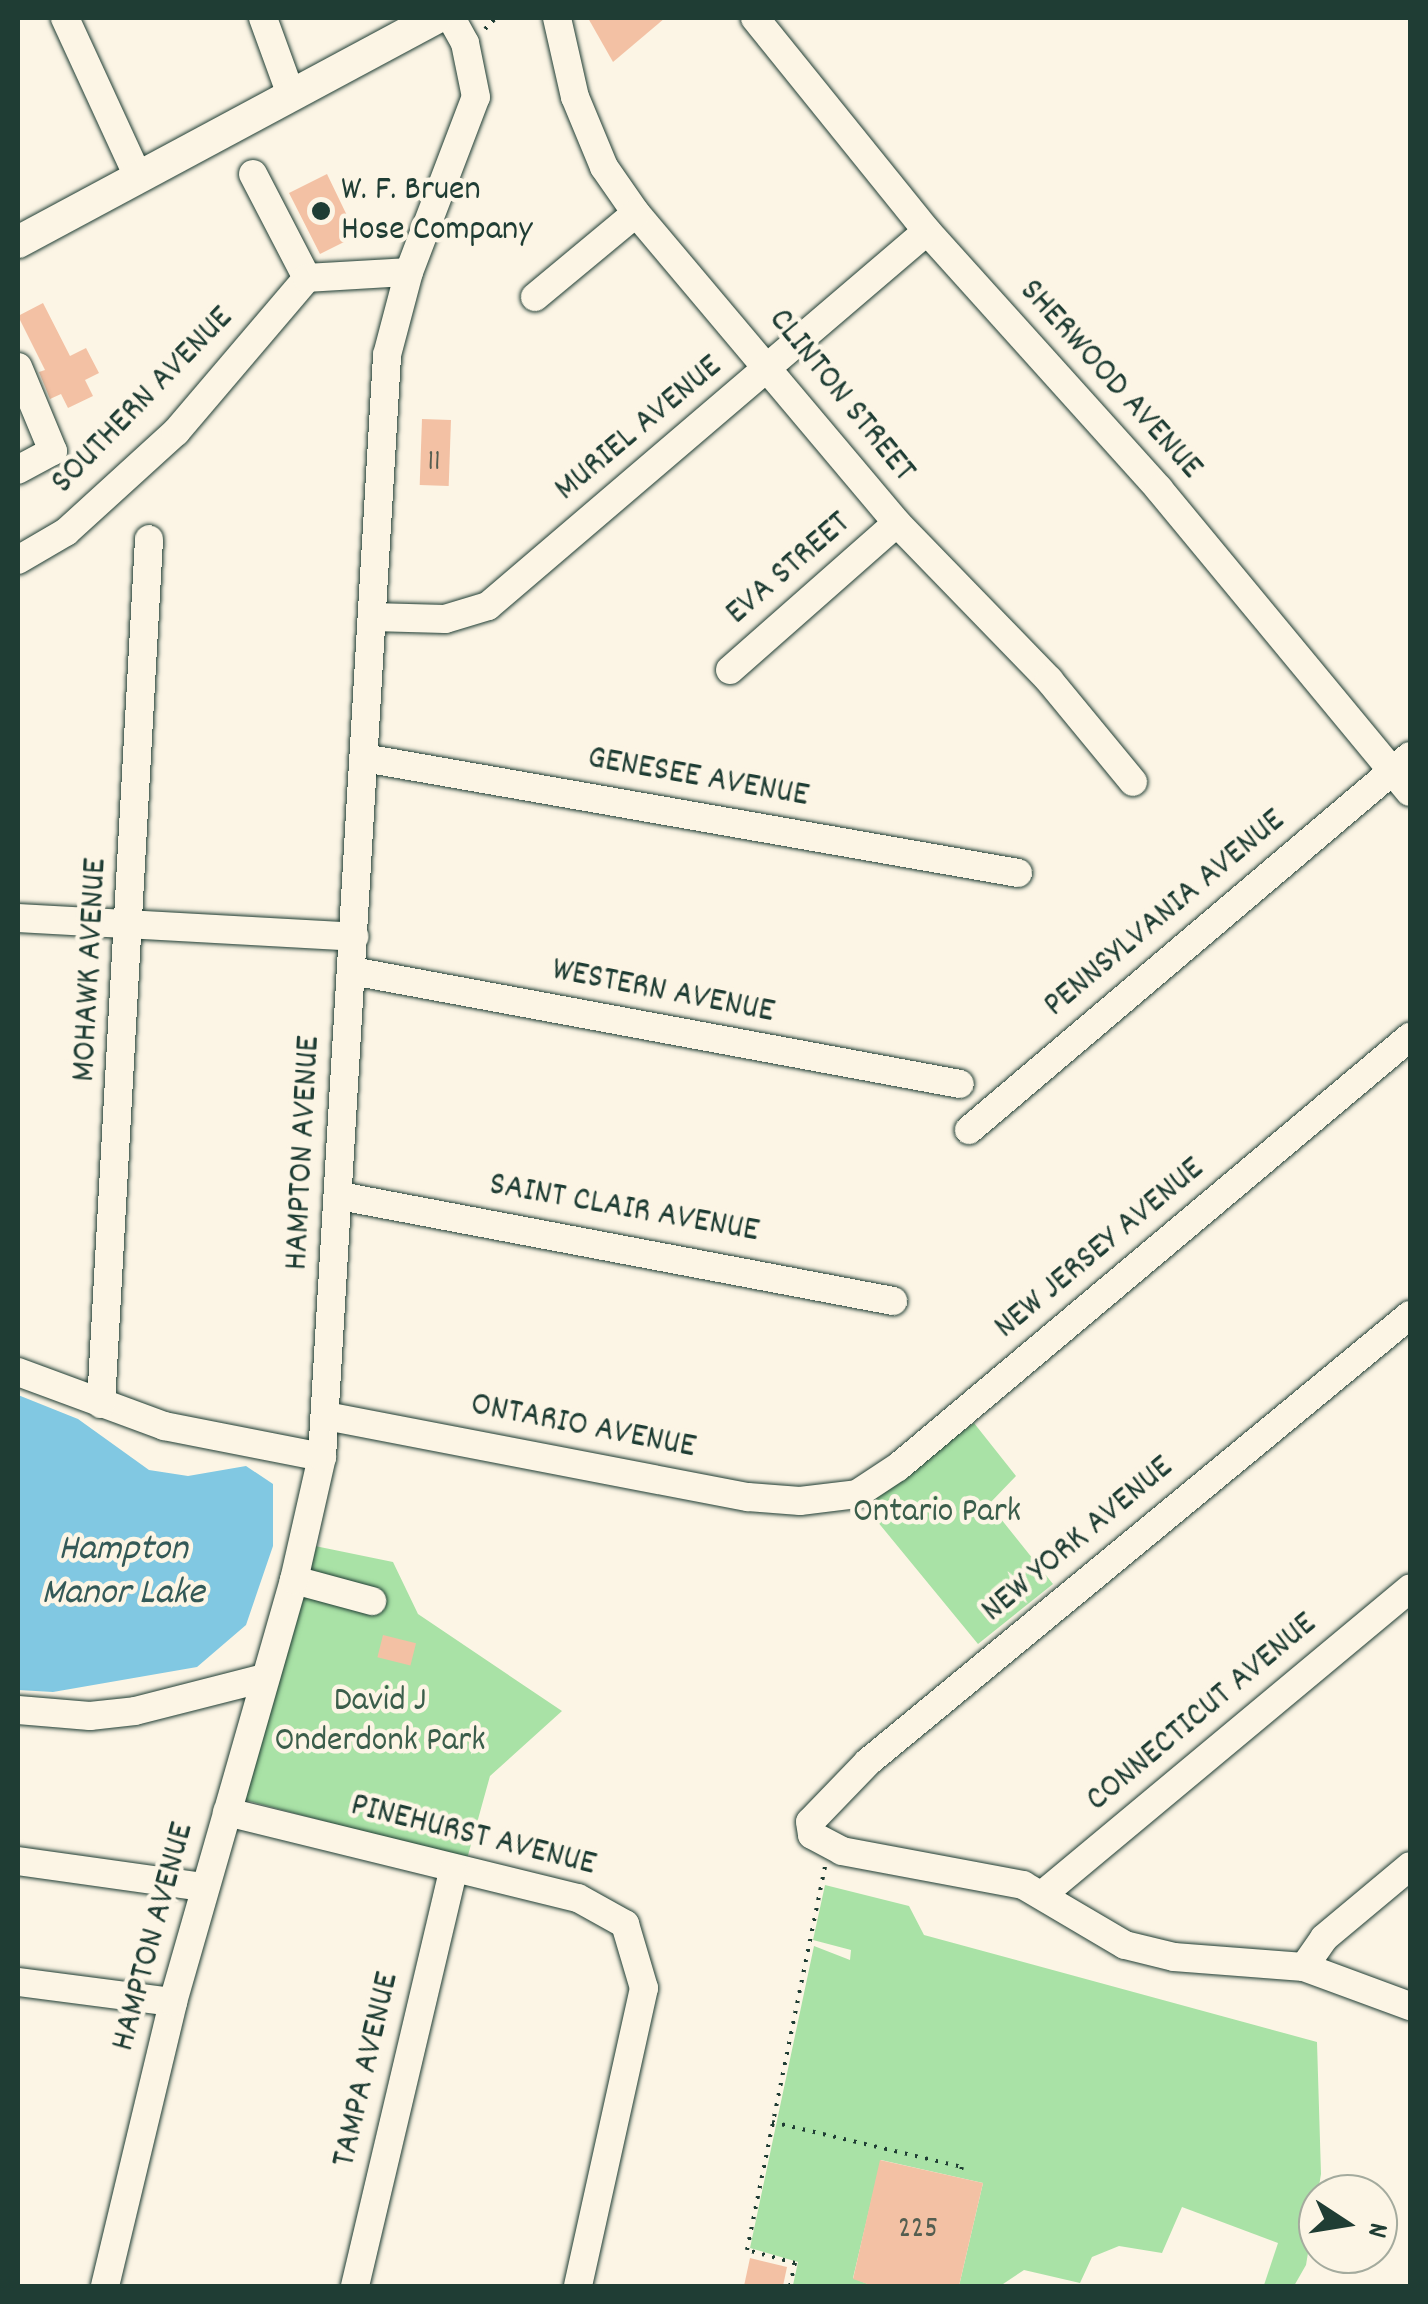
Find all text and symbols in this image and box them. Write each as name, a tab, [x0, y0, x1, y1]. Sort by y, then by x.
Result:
place label: W. F. Bruen Hose Company	[341, 170, 532, 252]
marker: W. F. Bruen Hose Company	[310, 200, 332, 222]
street label: SHERWOOD AVENUE	[1009, 271, 1211, 489]
street label: SOUTHERN AVENUE	[43, 298, 243, 504]
street label: CLINTON STREET	[758, 301, 924, 491]
street label: MURIEL AVENUE	[547, 347, 731, 511]
house number: 11	[427, 446, 441, 482]
street label: EVA STREET	[718, 503, 860, 635]
street label: GENESEE AVENUE	[584, 738, 812, 818]
street label: PENNSYLVANIA AVENUE	[1036, 801, 1294, 1027]
street label: MOHAWK AVENUE	[64, 857, 118, 1083]
street label: WESTERN AVENUE	[548, 950, 778, 1034]
street label: HAMPTON AVENUE	[277, 1035, 331, 1271]
street label: NEW JERSEY AVENUE	[987, 1149, 1213, 1349]
street label: SAINT CLAIR AVENUE	[486, 1165, 762, 1253]
street label: ONTARIO AVENUE	[467, 1385, 699, 1469]
street label: NEW YORK AVENUE	[974, 1448, 1182, 1632]
park label: Ontario Park	[853, 1492, 1021, 1534]
water label: Hampton Manor Lake	[41, 1528, 205, 1618]
street label: CONNECTICUT AVENUE	[1078, 1604, 1326, 1822]
park label: David J Onderdonk Park	[274, 1681, 486, 1763]
street label: PINEHURST AVENUE	[346, 1785, 600, 1887]
street label: HAMPTON AVENUE	[103, 1818, 205, 2056]
street label: TAMPA AVENUE	[324, 1969, 410, 2171]
north arrow	[1298, 2174, 1398, 2274]
house number: 225	[898, 2213, 938, 2249]
text: N	[1354, 2219, 1396, 2241]

